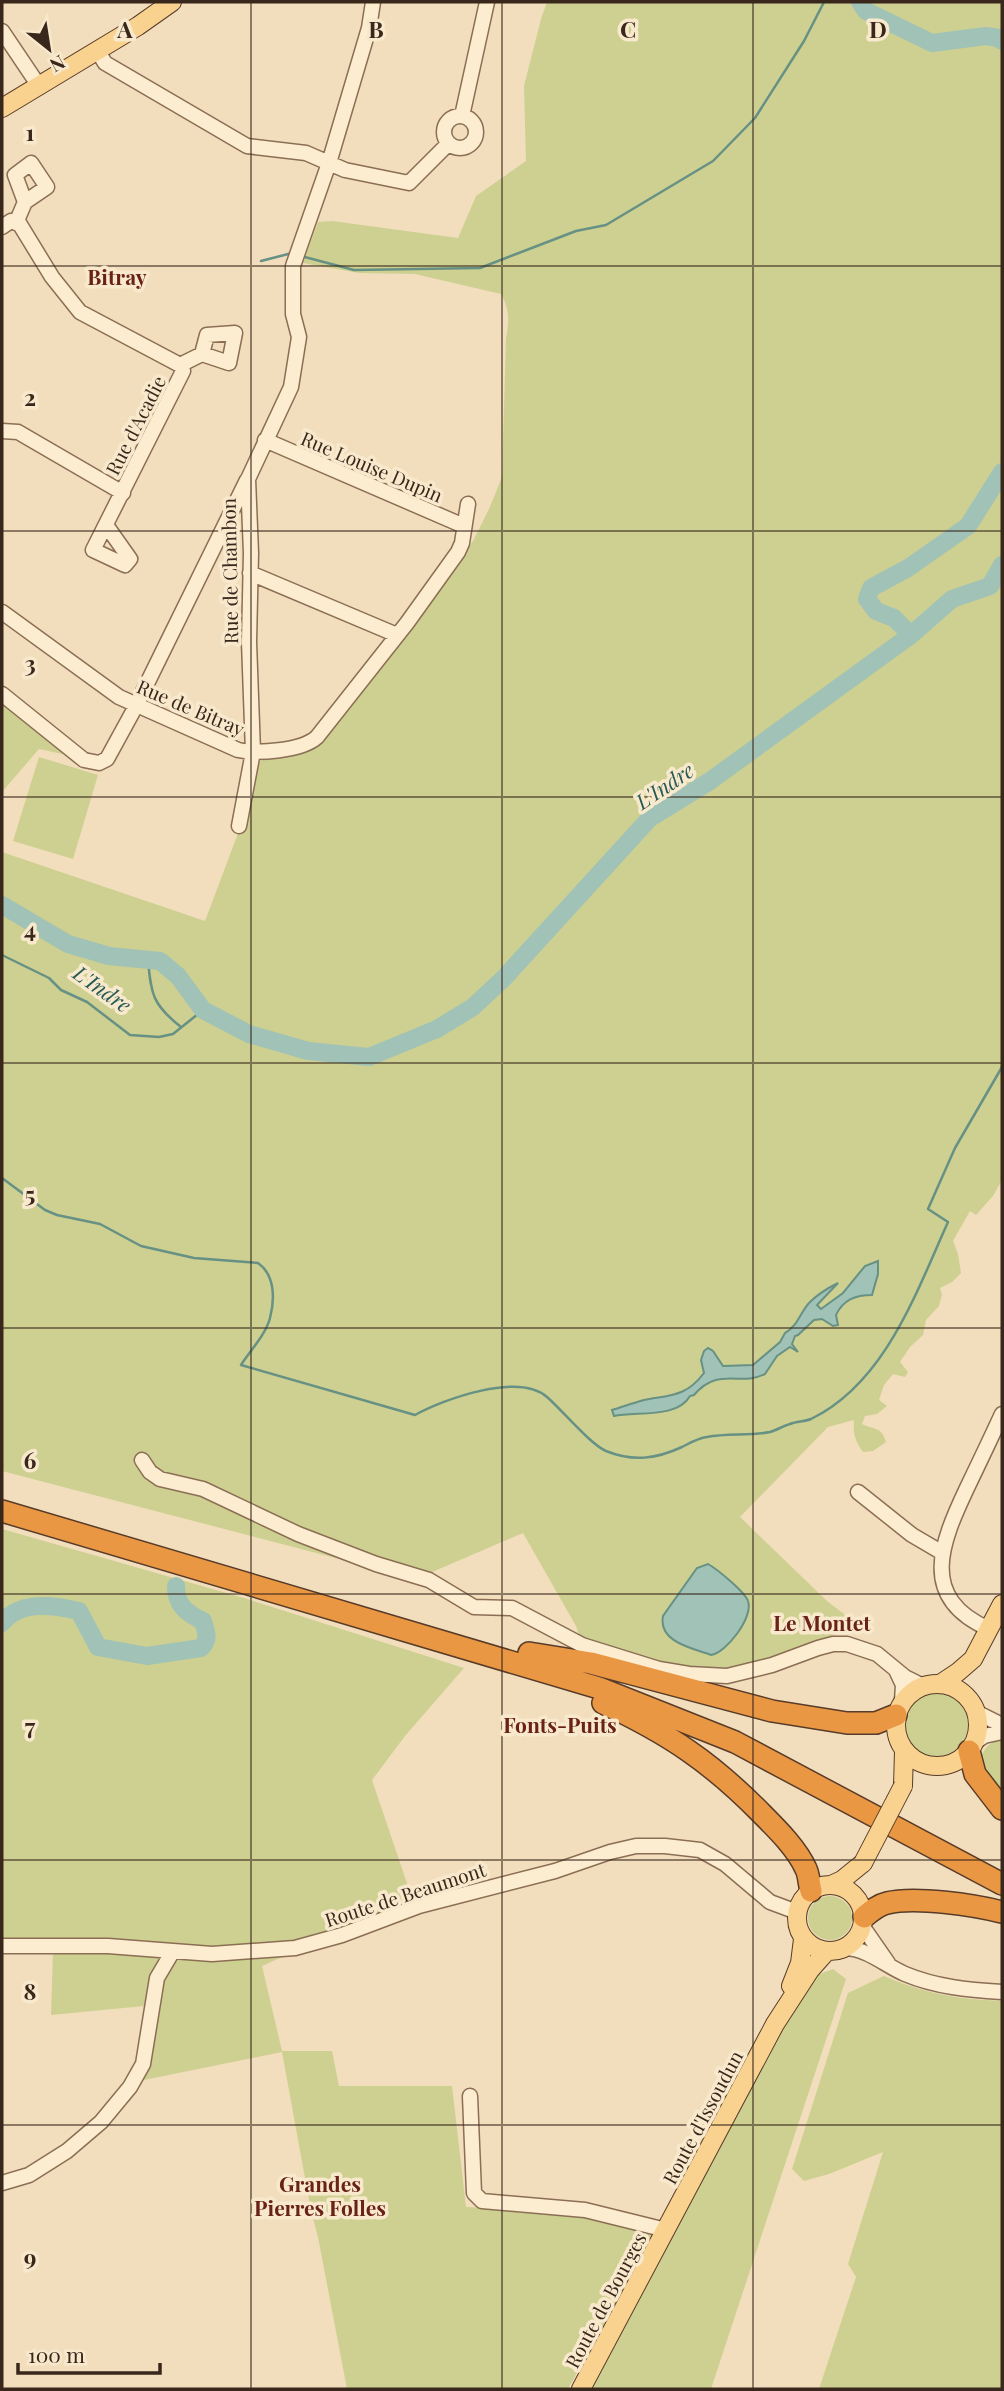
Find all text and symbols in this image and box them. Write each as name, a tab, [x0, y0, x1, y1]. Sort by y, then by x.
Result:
text: A	[116, 13, 133, 44]
text: B	[368, 13, 384, 44]
text: C	[620, 13, 636, 44]
text: D	[869, 13, 887, 44]
north arrow	[14, 14, 84, 84]
text: N	[45, 50, 70, 79]
text: 1	[26, 116, 35, 147]
district label: Bitray	[87, 262, 147, 290]
street label: Rue d'Acadie	[99, 371, 171, 479]
text: 2	[24, 381, 36, 412]
street label: Rue Louise Dupin	[297, 424, 447, 508]
street label: Rue de Chambon	[215, 497, 243, 644]
text: 3	[24, 647, 36, 678]
street label: Rue de Bitray	[133, 673, 249, 741]
water label: L'Indre	[629, 755, 699, 815]
text: 4	[24, 913, 36, 944]
water label: L'Indre	[68, 958, 137, 1018]
text: 5	[25, 1178, 35, 1209]
text: 6	[24, 1444, 37, 1475]
district label: Le Montet	[773, 1608, 871, 1636]
text: 7	[25, 1710, 36, 1741]
district label: Fonts-Puits	[503, 1710, 617, 1738]
street label: Route de Beaumont	[321, 1856, 489, 1932]
text: 8	[24, 1975, 36, 2006]
street label: Route d'Issoudun	[656, 2045, 748, 2188]
district label: Grandes Pierres Folles	[254, 2169, 386, 2221]
street label: Route de Bourges	[558, 2228, 652, 2372]
text: 9	[24, 2241, 36, 2272]
scale bar	[18, 2332, 159, 2376]
text: 100 m	[28, 2340, 85, 2368]

